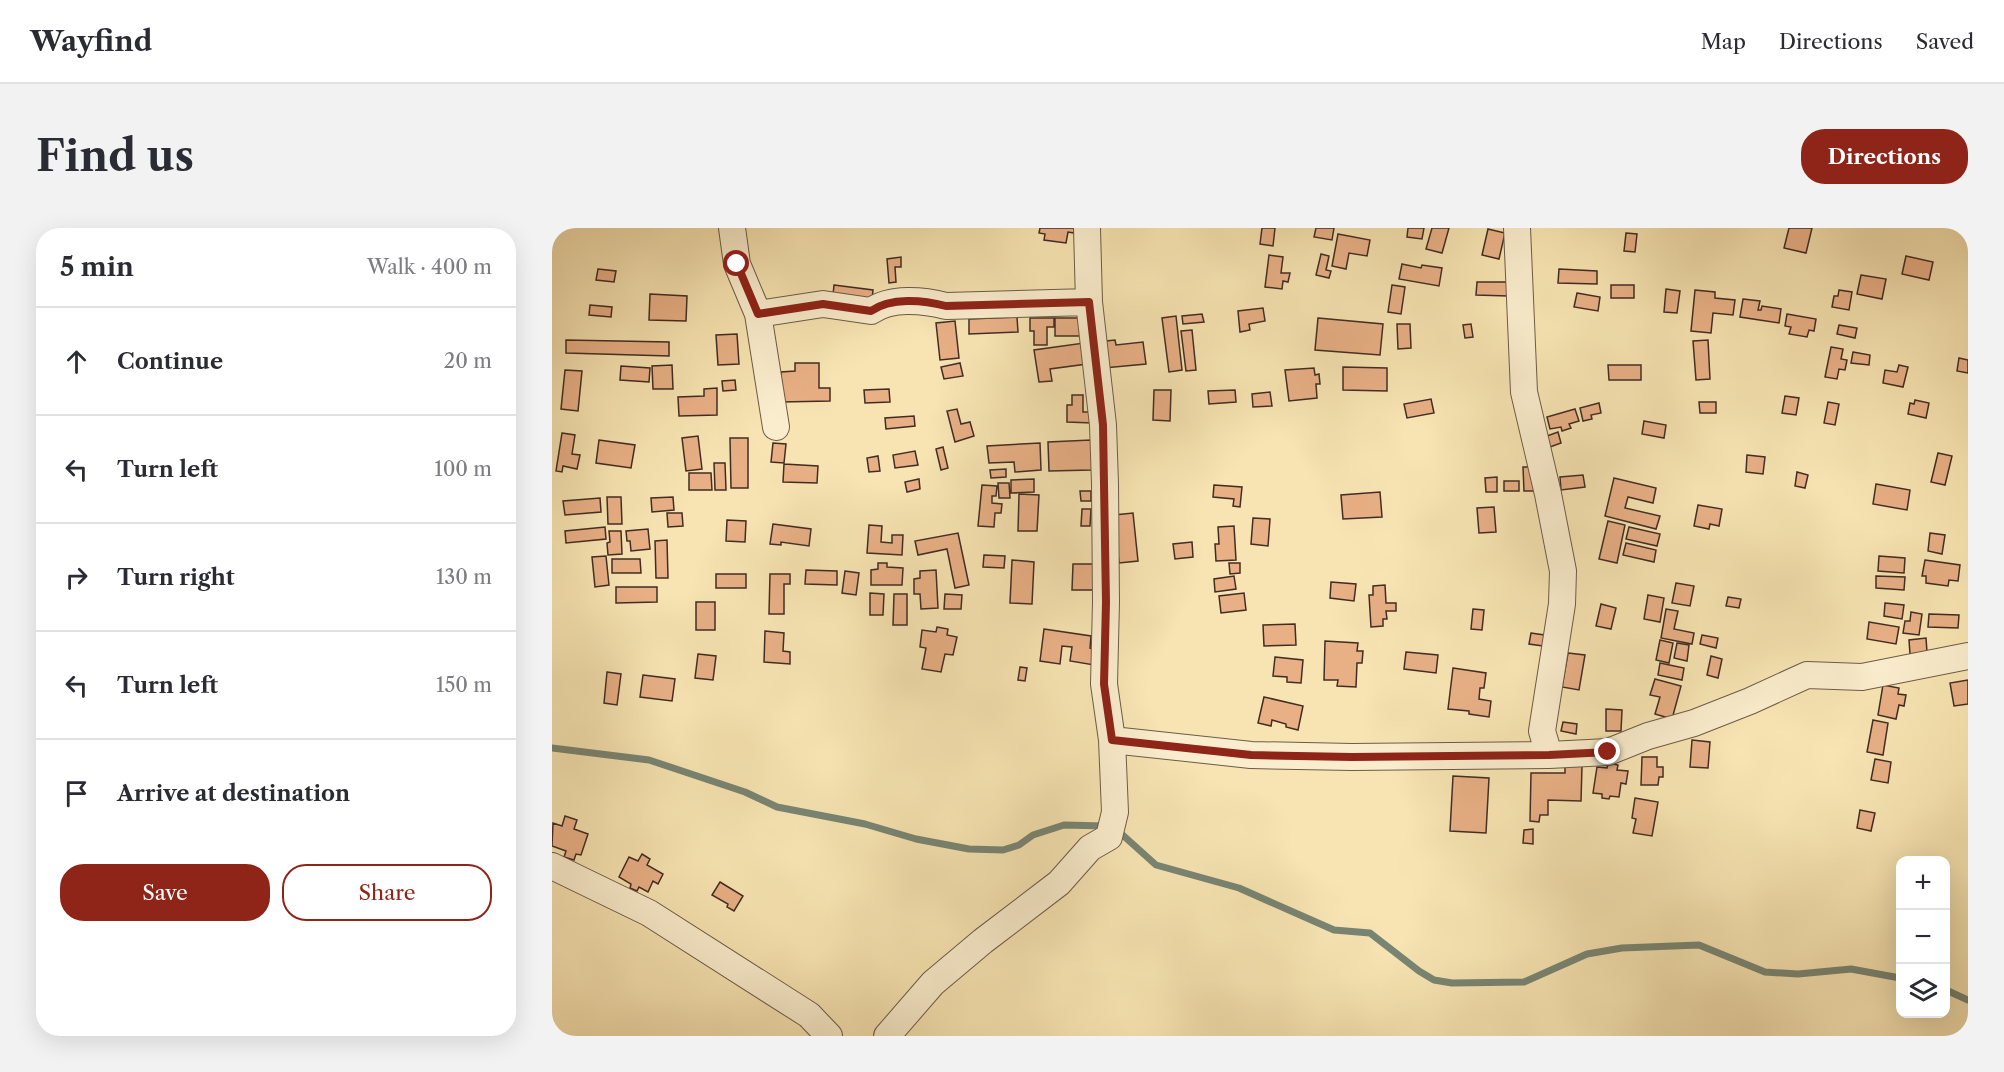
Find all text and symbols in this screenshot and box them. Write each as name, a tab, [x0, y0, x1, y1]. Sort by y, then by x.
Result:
text: Wayfind	[30, 24, 152, 58]
text: Map	[1701, 29, 1746, 54]
text: Directions	[1779, 29, 1883, 54]
text: Saved	[1916, 29, 1974, 54]
button: Directions	[1801, 129, 1968, 184]
text: Find us	[36, 130, 194, 182]
route start	[723, 250, 749, 276]
text: 5 min	[60, 251, 134, 283]
text: Walk · 400 m	[367, 255, 492, 279]
icon: ahead	[60, 345, 93, 378]
text: Continue	[117, 348, 223, 375]
text: 20 m	[444, 349, 492, 373]
icon: left	[60, 453, 93, 486]
text: Turn left	[117, 456, 218, 483]
text: 100 m	[434, 457, 492, 481]
icon: right	[60, 561, 93, 594]
text: Turn right	[117, 564, 235, 591]
text: 130 m	[436, 565, 492, 589]
icon: left	[60, 669, 93, 702]
text: Turn left	[117, 672, 218, 699]
text: 150 m	[436, 673, 492, 697]
route end	[1594, 738, 1620, 764]
icon: arrive	[60, 777, 93, 810]
text: Arrive at destination	[117, 780, 350, 807]
map controls	[1896, 856, 1950, 1018]
button: +	[1896, 856, 1950, 910]
button: Save	[60, 864, 270, 921]
button: Share	[282, 864, 492, 921]
button: −	[1896, 910, 1950, 964]
button: layers	[1896, 964, 1950, 1018]

